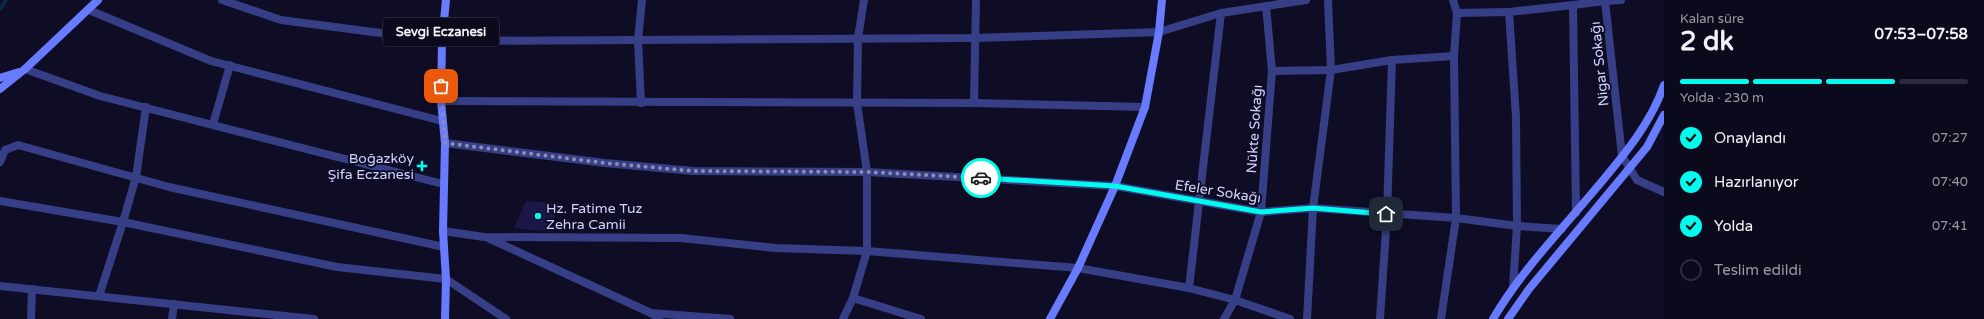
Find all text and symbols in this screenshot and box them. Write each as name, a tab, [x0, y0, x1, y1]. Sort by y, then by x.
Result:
text: Kalan süre	[1680, 11, 1744, 27]
callout: Sevgi Eczanesi	[383, 18, 499, 46]
street label: Nigar Sokağı	[1587, 21, 1612, 107]
text: Sevgi Eczanesi	[396, 24, 486, 40]
text: 07:53–07:58	[1875, 25, 1968, 43]
text: 2 dk	[1680, 26, 1734, 57]
pin	[424, 69, 458, 103]
icon: bag	[430, 75, 452, 97]
street label: Nükte Sokağı	[1243, 84, 1266, 174]
text: Yolda · 230 m	[1680, 90, 1764, 106]
icon: check	[1680, 127, 1702, 149]
text: Onaylandı	[1714, 129, 1786, 147]
text: 07:27	[1932, 130, 1968, 146]
place label: Boğazköy Şifa Eczanesi	[328, 150, 414, 183]
courier	[961, 158, 1001, 198]
marker: Boğazköy Şifa Eczanesi	[417, 161, 427, 171]
icon: car	[970, 167, 992, 189]
icon: check	[1680, 171, 1702, 193]
text: Hazırlanıyor	[1714, 173, 1799, 191]
text: 07:40	[1932, 174, 1968, 190]
street label: Efeler Sokağı	[1174, 176, 1262, 207]
pin	[1369, 197, 1403, 231]
place label: Hz. Fatime Tuz Zehra Camii	[546, 200, 642, 233]
icon: home	[1375, 203, 1397, 225]
marker: Hz. Fatime Tuz Zehra Camii	[533, 211, 543, 221]
icon: check	[1680, 215, 1702, 237]
text: Yolda	[1714, 217, 1753, 235]
text: 07:41	[1932, 218, 1968, 234]
text: Teslim edildi	[1714, 261, 1802, 279]

